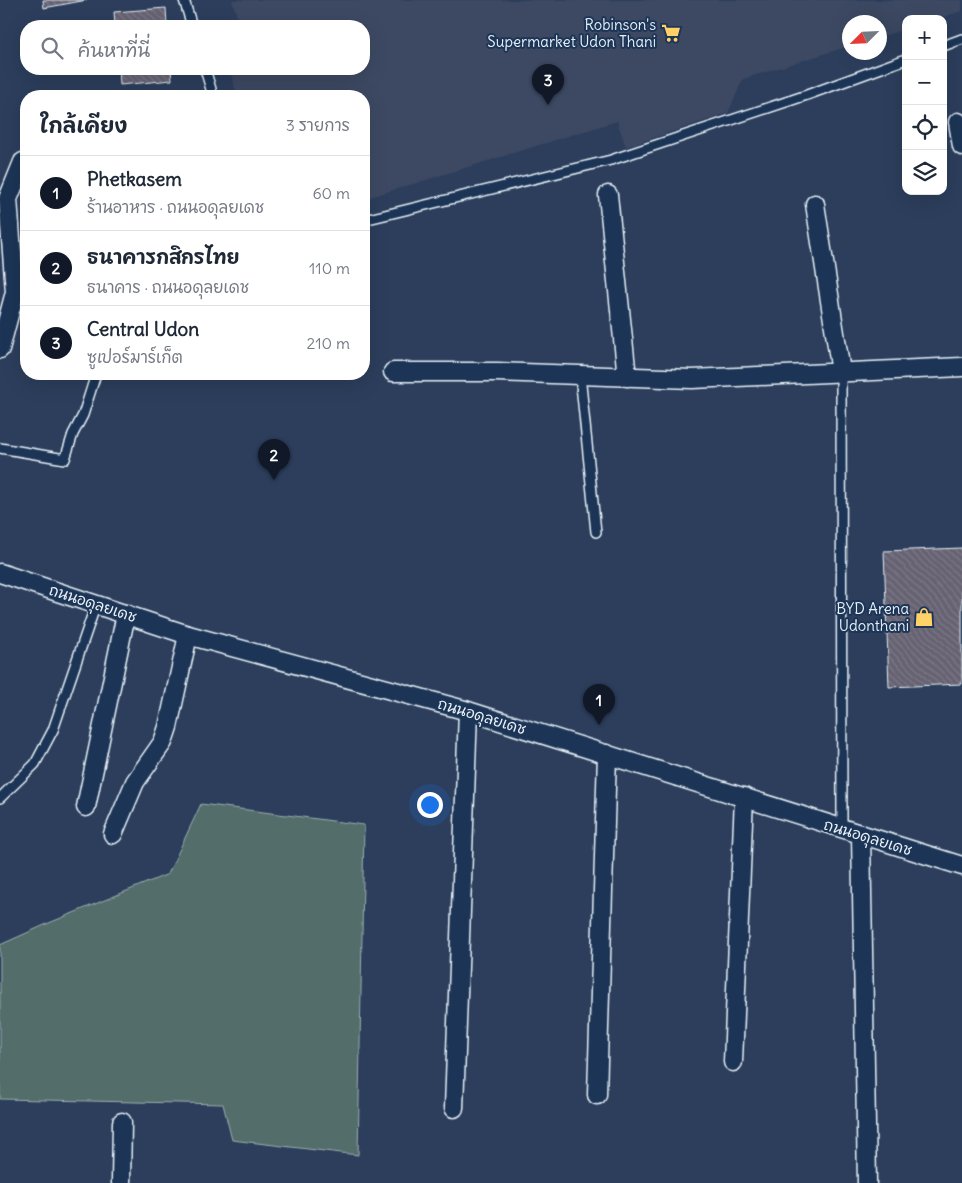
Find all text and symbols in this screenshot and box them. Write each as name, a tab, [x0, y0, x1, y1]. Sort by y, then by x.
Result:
place label: Robinson's Supermarket Udon Thani	[487, 15, 656, 51]
north arrow	[842, 15, 887, 60]
map controls	[902, 15, 947, 195]
button: +	[902, 15, 947, 60]
search box	[20, 20, 370, 75]
supermarket icon: Robinson's Supermarket Udon Thani	[660, 22, 682, 44]
icon: search	[38, 34, 66, 62]
text: ค้นหาที่นี่	[78, 38, 150, 62]
button: −	[902, 60, 947, 105]
pin: 3	[532, 64, 564, 105]
button: locate	[902, 105, 947, 150]
text: ใกล้เคียง	[40, 112, 127, 139]
text: 3 รายการ	[286, 115, 350, 135]
button: layers	[902, 150, 947, 195]
text: Phetkasem	[87, 167, 182, 191]
text: 1	[53, 183, 59, 203]
text: 60 m	[312, 183, 350, 203]
text: ร้านอาหาร · ถนนอดุลยเดช	[87, 197, 264, 217]
text: ธนาคารกสิกรไทย	[87, 245, 240, 269]
text: 2	[52, 258, 60, 278]
text: 110 m	[309, 258, 350, 278]
text: ธนาคาร · ถนนอดุลยเดช	[87, 277, 249, 297]
text: Central Udon	[87, 317, 199, 341]
text: 3	[51, 333, 61, 353]
text: 210 m	[307, 333, 350, 353]
text: ซูเปอร์มาร์เก็ต	[87, 347, 183, 367]
pin: 2	[258, 439, 290, 480]
street label: ถนนอดุลยเดช	[46, 580, 140, 628]
place label: BYD Arena Udonthani	[836, 599, 909, 635]
shop icon: BYD Arena Udonthani	[913, 606, 935, 628]
pin: 1	[583, 684, 615, 725]
street label: ถนนอดุลยเดช	[435, 694, 529, 740]
your location	[417, 792, 443, 818]
street label: ถนนอดุลยเดช	[821, 815, 915, 861]

